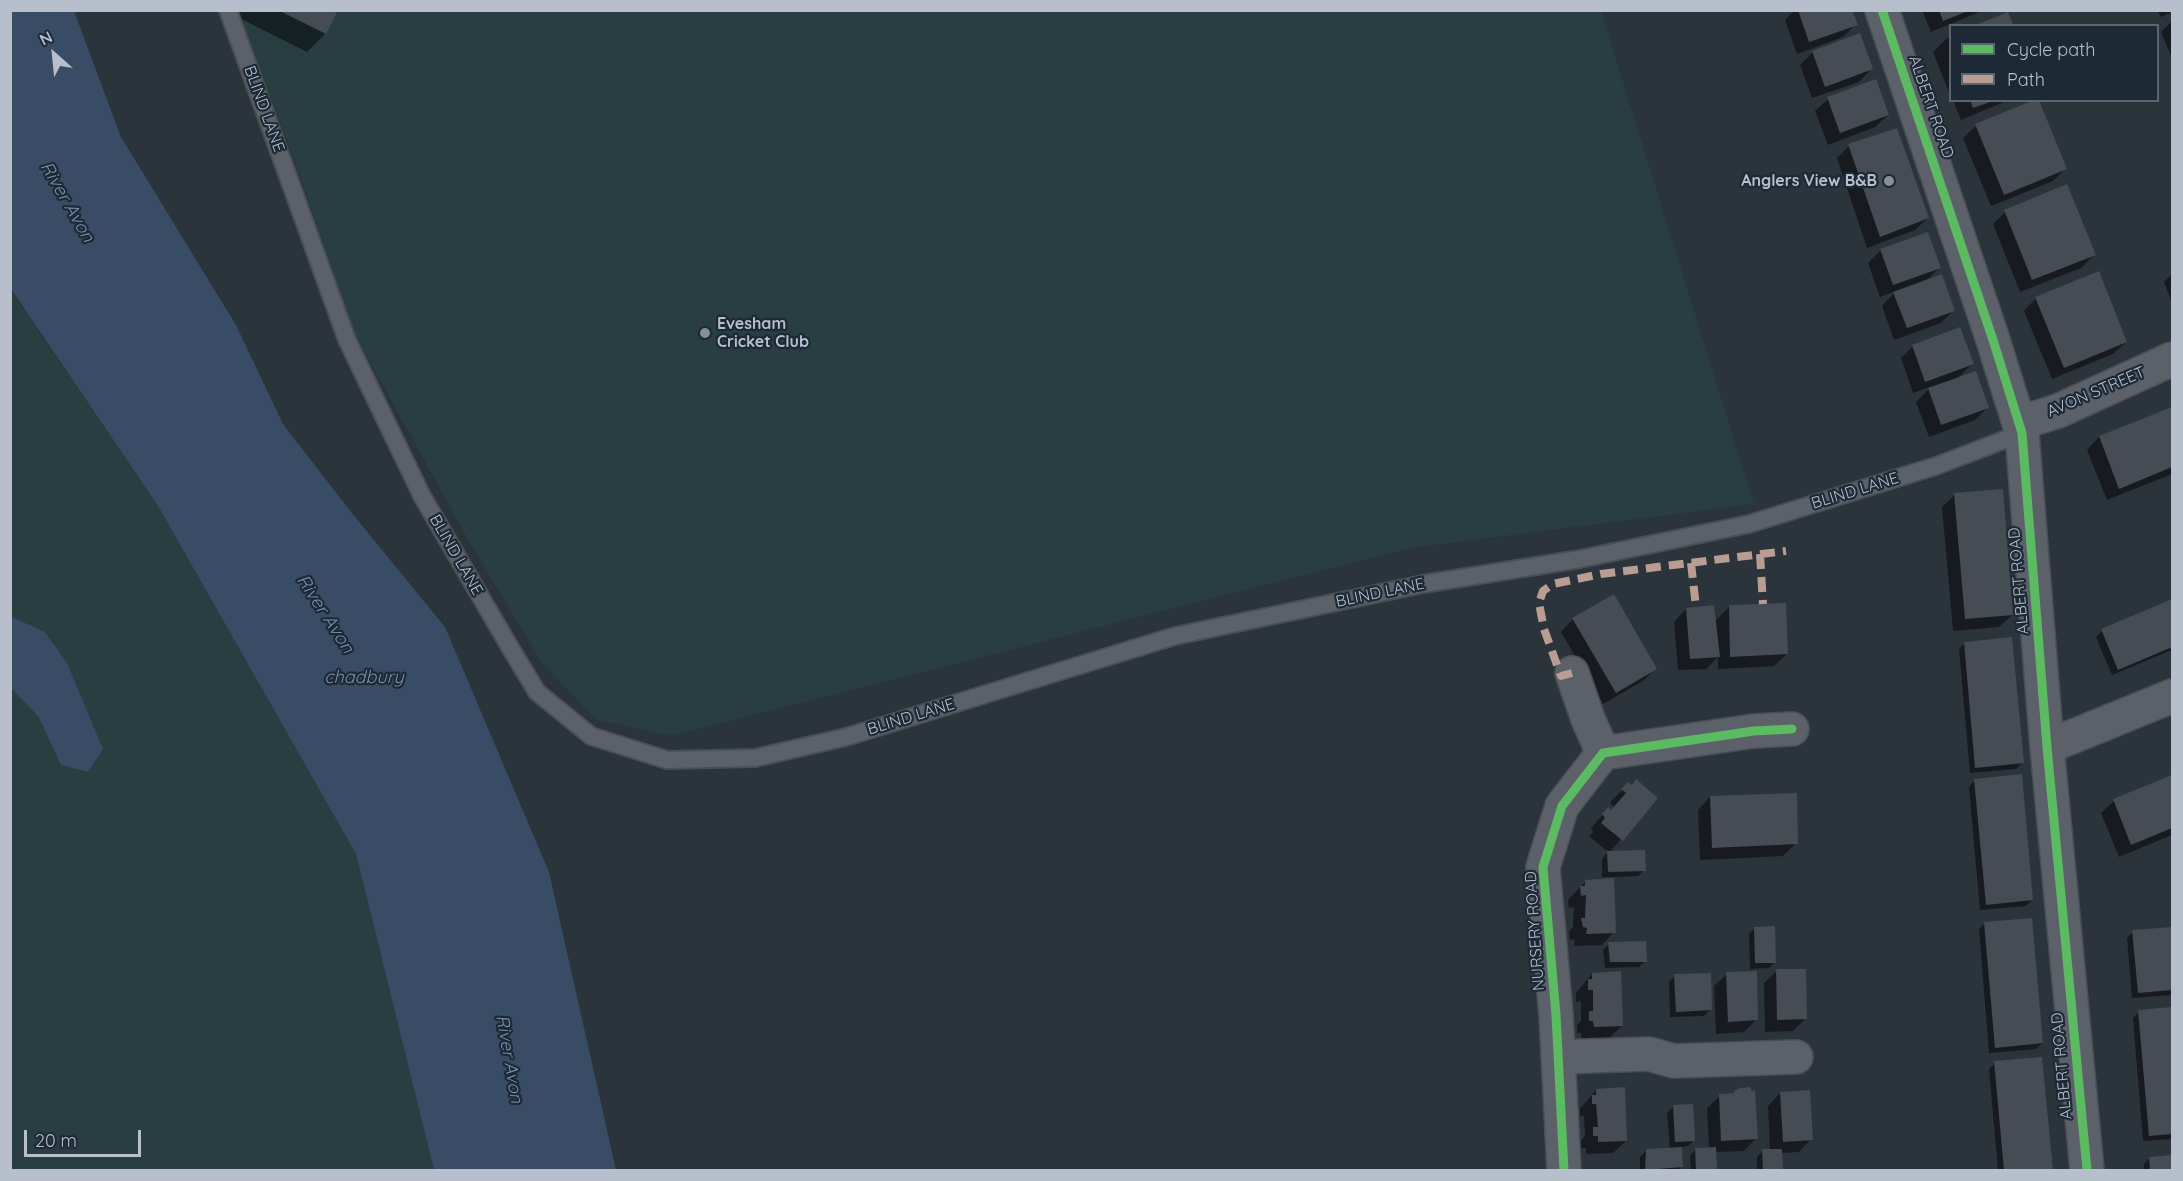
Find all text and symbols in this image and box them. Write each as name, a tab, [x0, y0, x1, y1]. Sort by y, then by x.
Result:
north arrow	[24, 24, 84, 84]
legend	[1949, 24, 2159, 102]
text: N	[36, 26, 56, 50]
text: Cycle path	[2007, 38, 2095, 61]
street label: ALBERT ROAD	[1904, 53, 1958, 161]
street label: BLIND LANE	[240, 63, 288, 155]
text: Path	[2007, 68, 2045, 91]
water label: River Avon	[35, 158, 99, 246]
place label: Anglers View B&B	[1741, 171, 1877, 191]
marker: Anglers View B&B	[1882, 174, 1896, 188]
place label: Evesham Cricket Club	[717, 314, 809, 352]
marker: Evesham Cricket Club	[698, 326, 712, 340]
street label: AVON STREET	[2044, 363, 2148, 421]
street label: BLIND LANE	[1809, 469, 1901, 513]
street label: BLIND LANE	[425, 511, 487, 599]
street label: ALBERT ROAD	[2005, 527, 2033, 635]
water label: River Avon	[292, 571, 358, 657]
street label: BLIND LANE	[1334, 574, 1426, 612]
water label: chadbury	[324, 667, 404, 689]
street label: BLIND LANE	[865, 695, 957, 739]
street label: NURSERY ROAD	[1521, 870, 1549, 992]
street label: ALBERT ROAD	[2048, 1012, 2076, 1120]
water label: River Avon	[491, 1013, 527, 1105]
scale bar	[27, 1118, 144, 1156]
text: 20 m	[35, 1129, 77, 1152]

